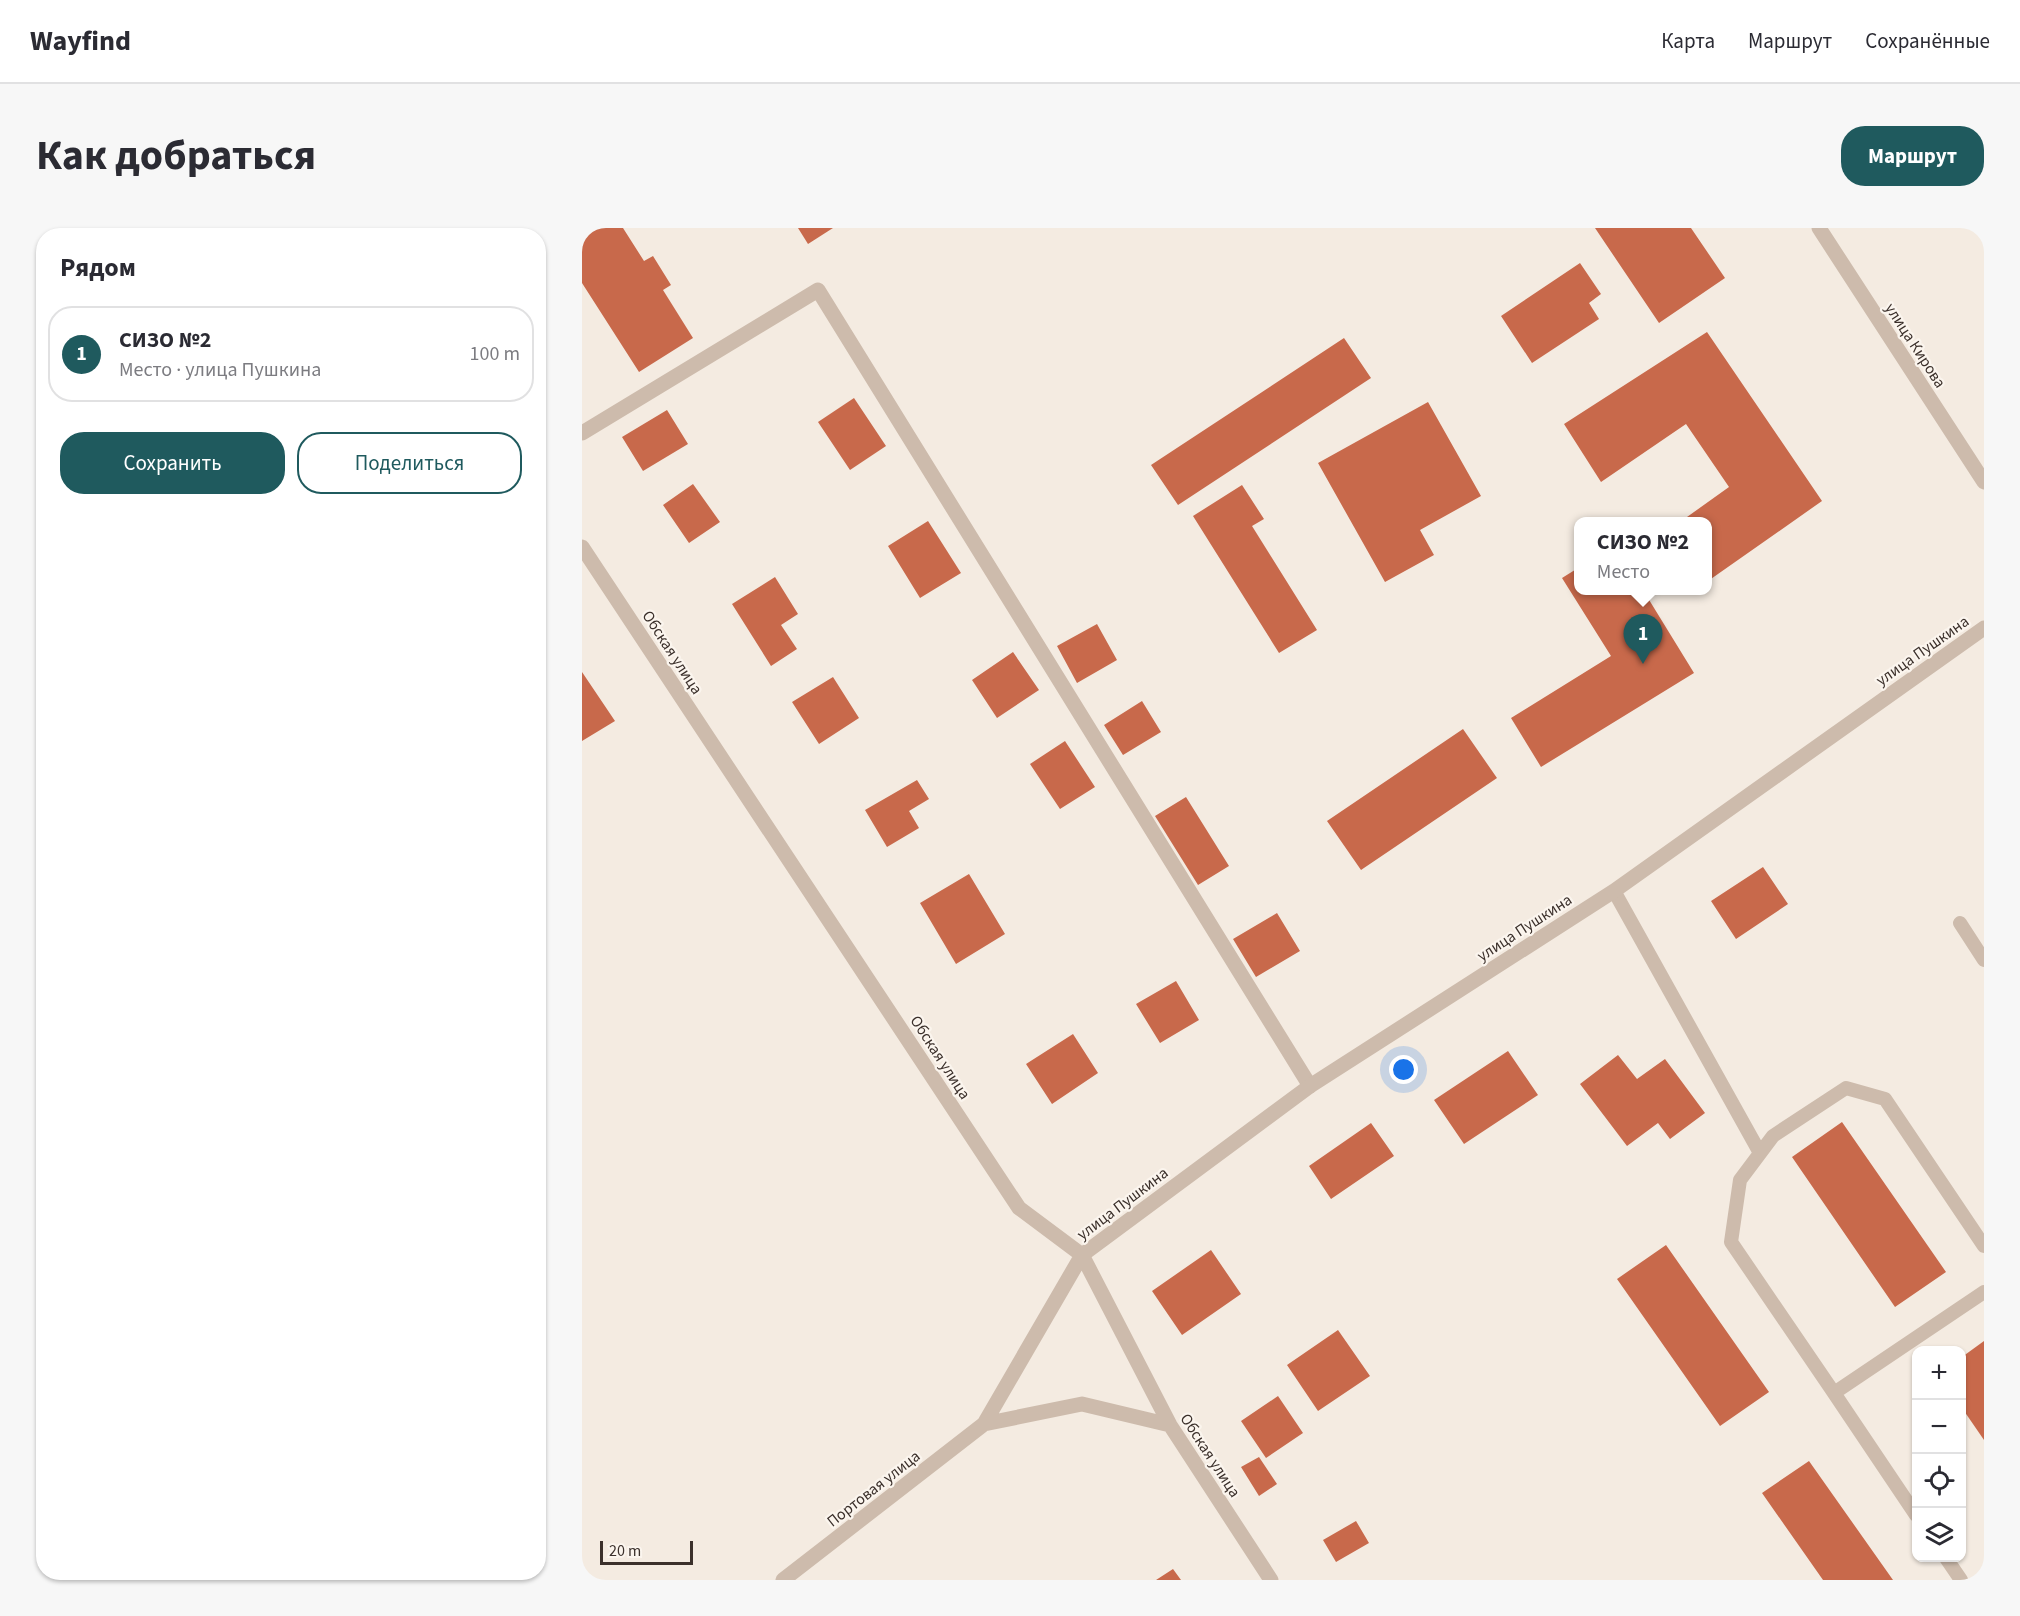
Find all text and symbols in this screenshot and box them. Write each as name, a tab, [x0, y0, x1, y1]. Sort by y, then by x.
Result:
text: Wayfind	[30, 21, 131, 61]
text: Карта	[1661, 26, 1715, 56]
text: Маршрут	[1748, 26, 1832, 56]
text: Сохранённые	[1865, 26, 1990, 56]
text: Как добраться	[36, 126, 316, 186]
button: Маршрут	[1841, 126, 1984, 186]
text: Рядом	[60, 249, 136, 286]
street label: улица Кирова	[1879, 299, 1951, 392]
text: СИЗО №2	[119, 324, 211, 356]
text: 1	[76, 340, 87, 368]
text: 100 m	[470, 340, 520, 368]
text: Место · улица Пушкина	[119, 356, 321, 384]
button: Сохранить	[60, 432, 285, 494]
button: Поделиться	[297, 432, 522, 494]
popup	[1574, 517, 1712, 595]
text: СИЗО №2	[1597, 526, 1689, 558]
text: Место	[1597, 558, 1650, 586]
street label: Обская улица	[637, 606, 707, 699]
street label: улица Пушкина	[1872, 611, 1974, 691]
pin: 1	[1624, 614, 1662, 664]
street label: улица Пушкина	[1473, 889, 1576, 967]
street label: Обская улица	[905, 1011, 975, 1104]
your location	[1389, 1055, 1418, 1084]
street label: улица Пушкина	[1072, 1162, 1173, 1245]
map controls	[1912, 1346, 1966, 1562]
button: +	[1912, 1346, 1966, 1400]
button: −	[1912, 1400, 1966, 1454]
street label: Обская улица	[1175, 1409, 1245, 1502]
street label: Портовая улица	[822, 1445, 925, 1532]
button: locate	[1912, 1454, 1966, 1508]
button: layers	[1912, 1508, 1966, 1562]
scale bar	[600, 1538, 693, 1566]
text: 20 m	[609, 1540, 641, 1562]

